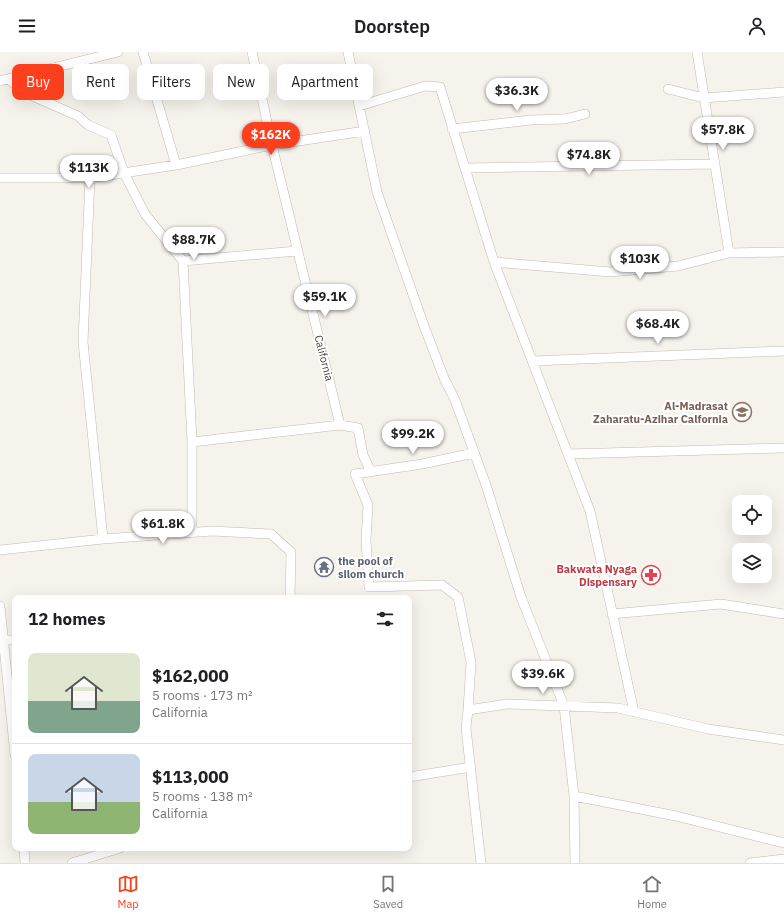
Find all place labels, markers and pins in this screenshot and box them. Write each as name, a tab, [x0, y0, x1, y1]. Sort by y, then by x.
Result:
pin: $36.3K	[484, 78, 550, 112]
pin: $57.8K	[690, 117, 756, 151]
pin: $162K	[243, 122, 299, 156]
pin: $74.8K	[556, 142, 622, 176]
pin: $113K	[61, 155, 117, 189]
pin: $88.7K	[161, 227, 227, 261]
pin: $103K	[612, 246, 668, 280]
pin: $59.1K	[292, 284, 358, 318]
pin: $68.4K	[625, 311, 691, 345]
place label: Al-Madrasat Zaharatu-Azihar Calfornia	[593, 399, 728, 426]
school or university icon: Al-Madrasat Zaharatu-Azihar Calfornia	[731, 401, 753, 423]
pin: $99.2K	[380, 421, 446, 455]
pin: $61.8K	[130, 511, 196, 545]
place label: the pool of silom church	[338, 554, 404, 581]
temple icon: the pool of silom church	[313, 556, 335, 578]
place label: Bakwata Nyaga Dispensary	[557, 562, 637, 589]
pharmacy icon: Bakwata Nyaga Dispensary	[640, 564, 662, 586]
pin: $39.6K	[510, 661, 576, 695]

